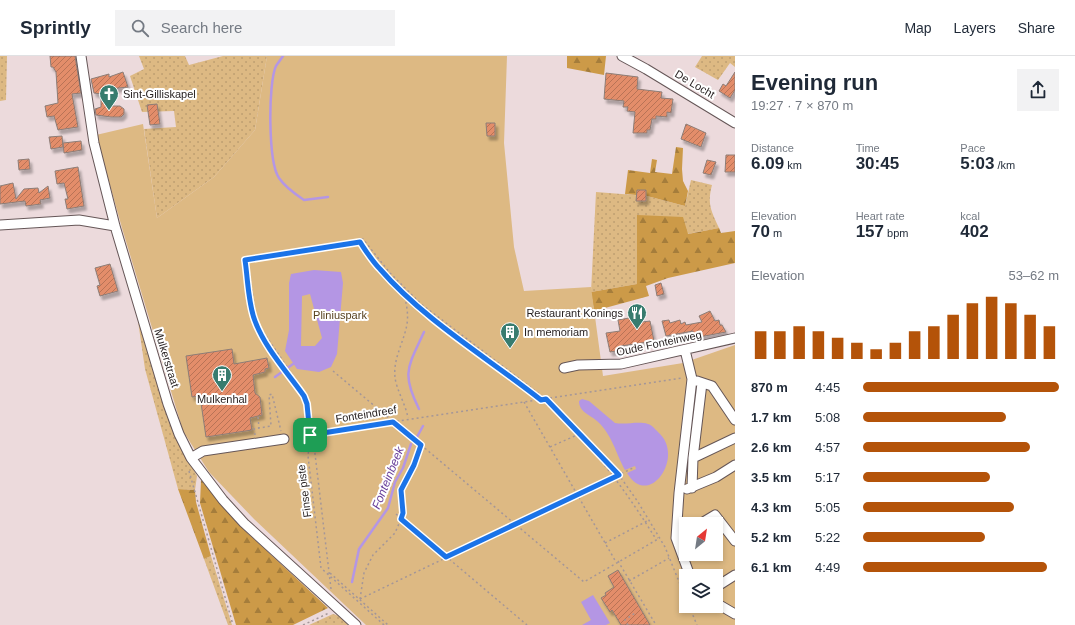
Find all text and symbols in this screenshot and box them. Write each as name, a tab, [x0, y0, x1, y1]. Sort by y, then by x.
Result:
search box	[115, 10, 395, 46]
text: Sprintly	[20, 17, 91, 38]
icon: search	[129, 17, 151, 39]
text: Search here	[161, 19, 242, 36]
text: Map	[904, 20, 932, 36]
text: Layers	[954, 20, 996, 36]
text: Share	[1018, 20, 1055, 36]
street label: De Locht	[673, 68, 717, 100]
button: share	[1017, 69, 1059, 111]
text: Evening run	[751, 70, 878, 95]
church icon: Sint-Gilliskapel	[98, 83, 120, 111]
place label: Sint-Gilliskapel	[123, 88, 196, 100]
text: 19:27 · 7 × 870 m	[751, 98, 853, 113]
text: Distance	[751, 142, 794, 154]
text: Time	[856, 142, 880, 154]
text: Pace	[960, 142, 985, 154]
text: 6.09	[751, 154, 784, 173]
text: 30:45	[856, 154, 899, 173]
text: 5:03	[960, 154, 994, 173]
text: km	[784, 159, 802, 171]
text: /km	[994, 159, 1015, 171]
text: Elevation	[751, 210, 796, 222]
text: Heart rate	[856, 210, 905, 222]
text: kcal	[960, 210, 980, 222]
text: 70	[751, 222, 770, 241]
text: 157	[856, 222, 884, 241]
text: 402	[960, 222, 989, 241]
text: m	[770, 227, 782, 239]
text: bpm	[884, 227, 909, 239]
text: Elevation	[751, 268, 804, 283]
text: 53–62 m	[1008, 268, 1059, 283]
restaurant icon: Restaurant Konings	[626, 302, 648, 330]
place label: Restaurant Konings	[526, 307, 623, 319]
park label: Pliniuspark	[313, 309, 367, 321]
building icon: In memoriam	[499, 321, 521, 349]
place label: In memoriam	[524, 326, 588, 338]
street label: Mulkerstraat	[152, 327, 182, 389]
street label: Oude Fonteinweg	[615, 328, 703, 358]
building icon: Mulkenhal	[211, 364, 233, 392]
text: 870 m	[751, 380, 788, 395]
text: 4:45	[815, 380, 840, 395]
place label: Mulkenhal	[197, 393, 247, 405]
street label: Fonteindreef	[335, 403, 398, 425]
text: 1.7 km	[751, 410, 791, 425]
text: 5:08	[815, 410, 840, 425]
pin	[293, 418, 327, 452]
icon: arrive	[299, 424, 321, 446]
text: 2.6 km	[751, 440, 791, 455]
text: 4:57	[815, 440, 840, 455]
water label: Fonteinbeek	[369, 444, 407, 511]
street label: Finse piste	[295, 464, 313, 518]
text: 3.5 km	[751, 470, 791, 485]
text: 5:17	[815, 470, 840, 485]
text: 4.3 km	[751, 500, 791, 515]
text: 5:05	[815, 500, 840, 515]
north arrow	[679, 517, 723, 561]
map controls	[679, 517, 723, 613]
text: 5.2 km	[751, 530, 791, 545]
text: 5:22	[815, 530, 840, 545]
text: 6.1 km	[751, 560, 791, 575]
text: 4:49	[815, 560, 840, 575]
button: layers	[679, 569, 723, 613]

